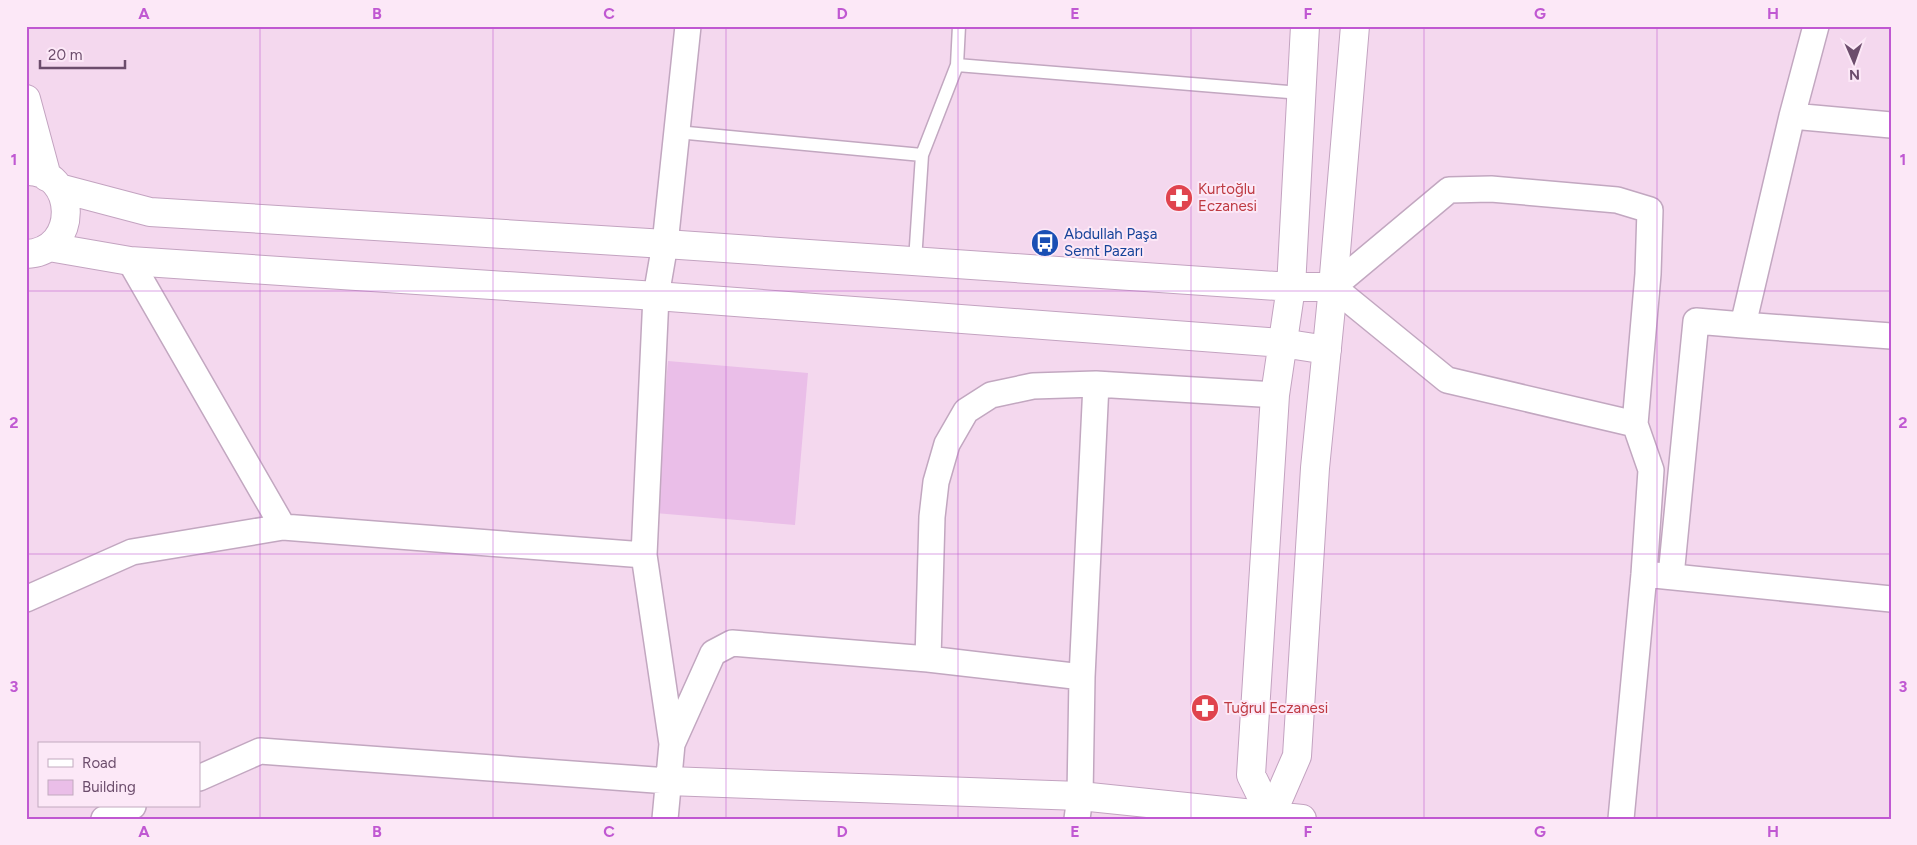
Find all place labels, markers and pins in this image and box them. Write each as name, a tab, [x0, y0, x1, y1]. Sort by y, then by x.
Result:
place label: Kurtoğlu Eczanesi	[1198, 180, 1257, 215]
pharmacy icon: Kurtoğlu Eczanesi	[1164, 183, 1194, 213]
place label: Abdullah Paşa Semt Pazarı	[1064, 225, 1157, 260]
bus stop icon: Abdullah Paşa Semt Pazarı	[1030, 228, 1060, 258]
pharmacy icon: Tuğrul Eczanesi	[1190, 693, 1220, 723]
place label: Tuğrul Eczanesi	[1224, 699, 1328, 717]

